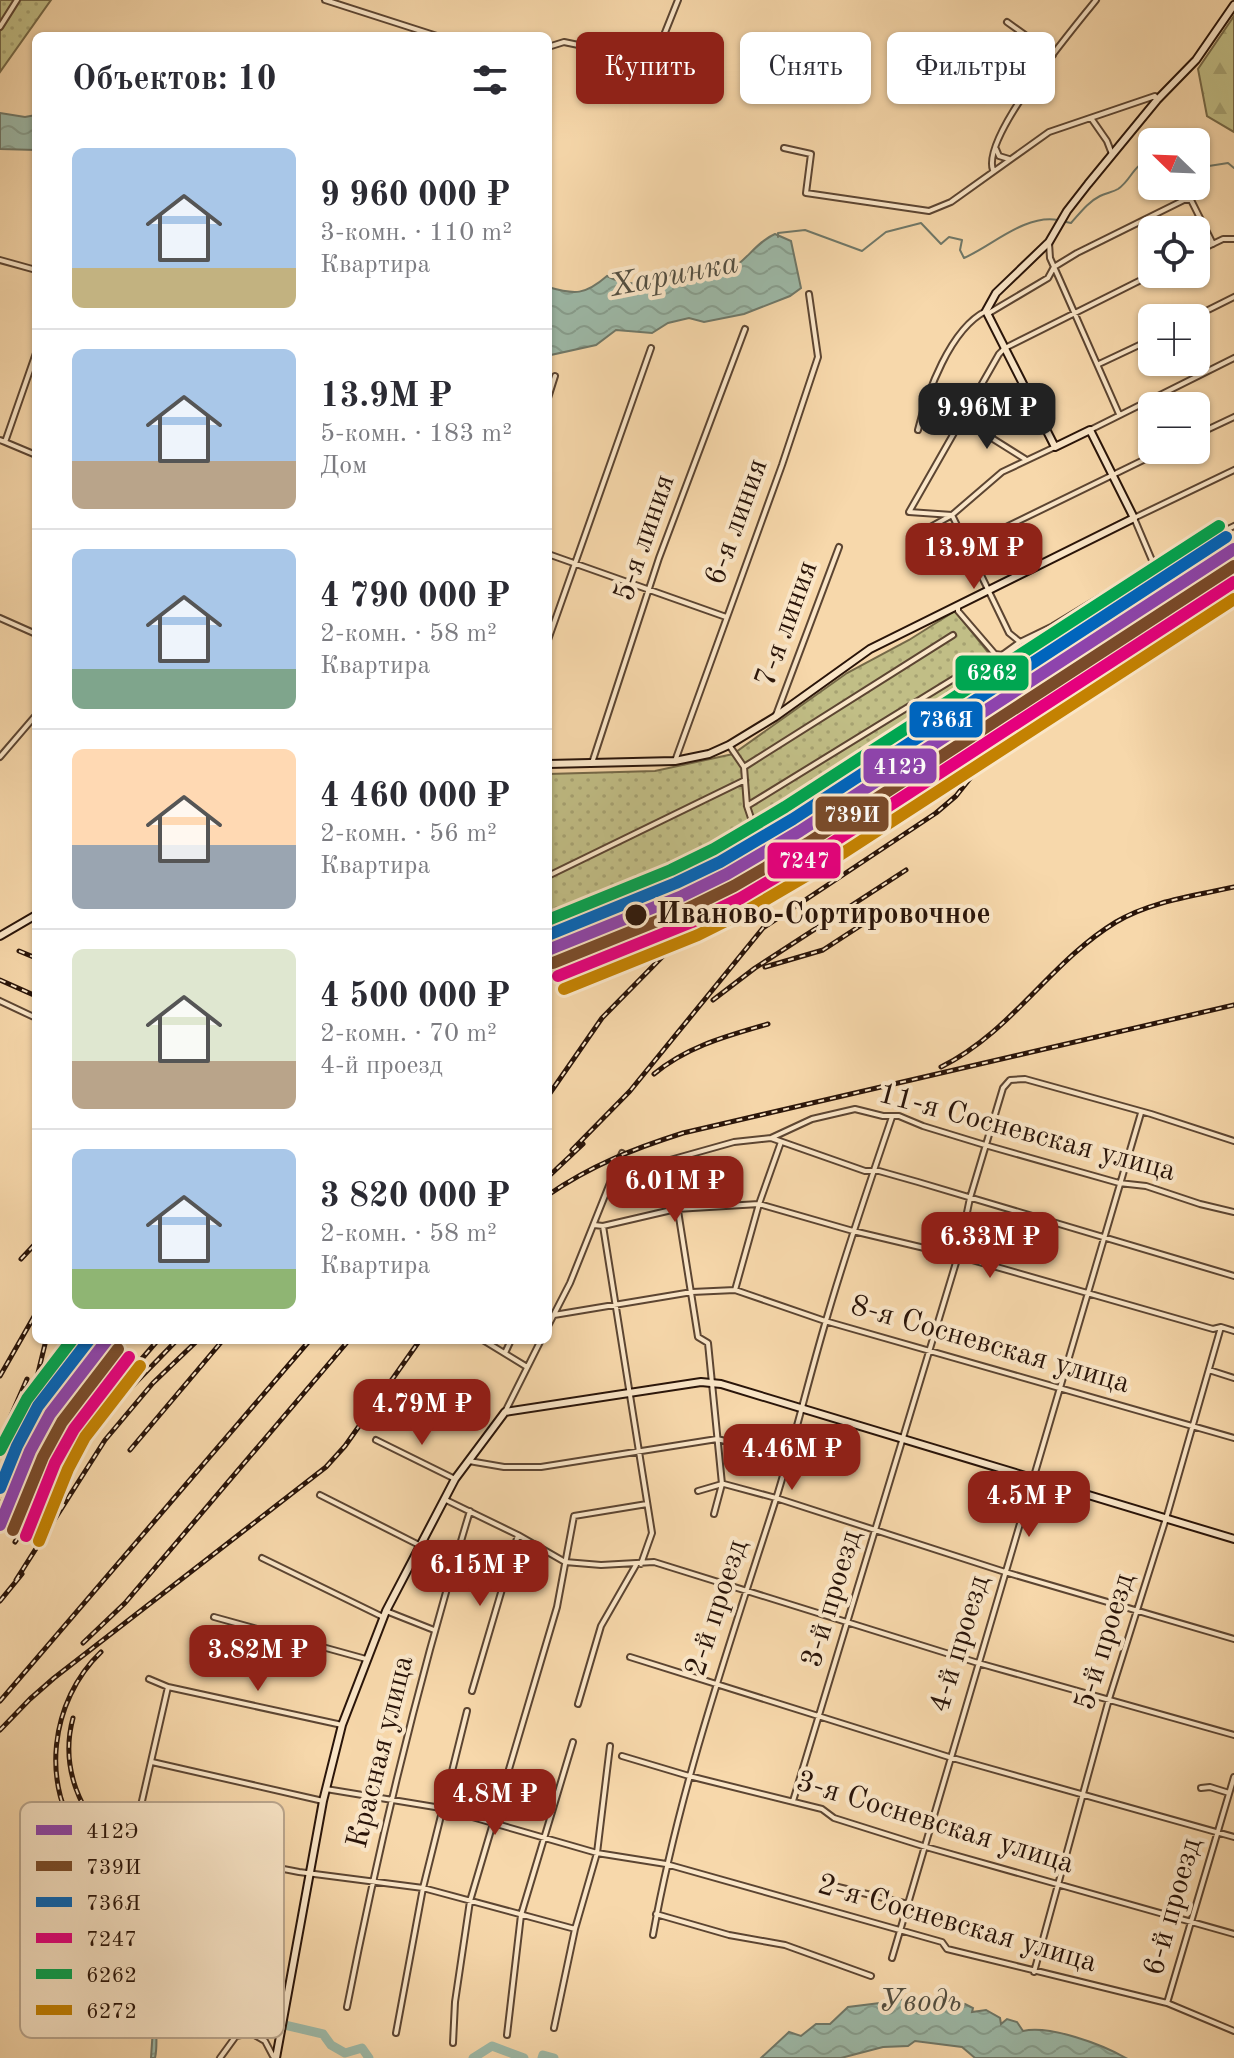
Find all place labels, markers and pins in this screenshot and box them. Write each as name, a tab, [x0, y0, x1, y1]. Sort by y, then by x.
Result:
pin: 9.96M ₽	[913, 383, 1061, 451]
pin: 13.9M ₽	[900, 523, 1048, 591]
place label: Иваново-Сортировочное	[656, 900, 991, 930]
marker: Иваново-Сортировочное	[623, 902, 649, 928]
pin: 6.01M ₽	[601, 1156, 749, 1224]
pin: 6.33M ₽	[916, 1212, 1064, 1280]
pin: 4.79M ₽	[348, 1379, 496, 1447]
pin: 4.46M ₽	[718, 1424, 866, 1492]
pin: 4.5M ₽	[964, 1471, 1094, 1539]
pin: 6.15M ₽	[406, 1540, 554, 1608]
pin: 3.82M ₽	[184, 1625, 332, 1693]
pin: 4.8M ₽	[430, 1769, 560, 1837]

